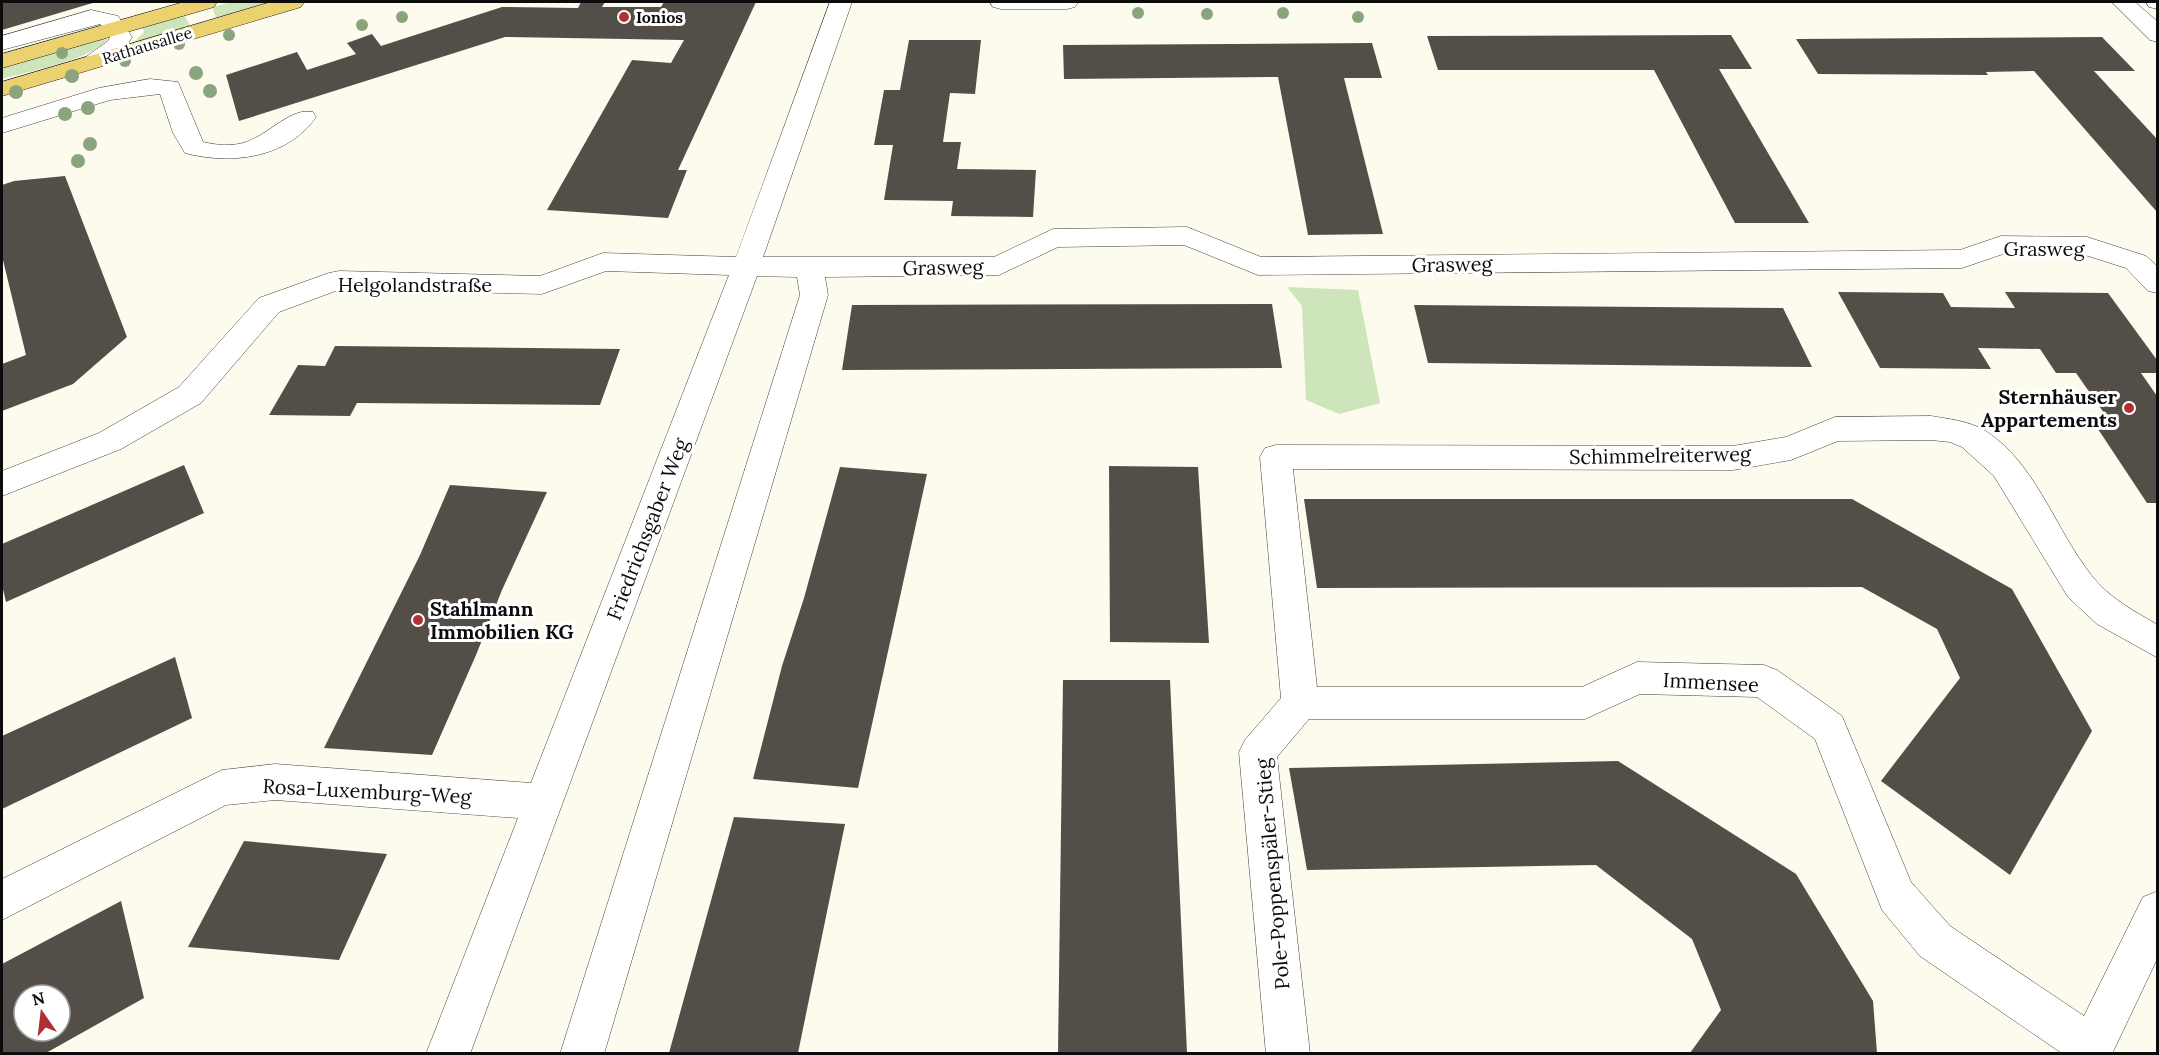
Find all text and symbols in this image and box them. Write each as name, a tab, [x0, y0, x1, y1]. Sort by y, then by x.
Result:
place label: Ionios	[636, 7, 683, 27]
marker: Ionios	[617, 10, 631, 24]
street label: Rathausallee	[99, 22, 195, 68]
street label: Grasweg	[2004, 236, 2085, 261]
street label: Grasweg	[1411, 251, 1494, 277]
street label: Grasweg	[902, 254, 985, 280]
street label: Helgolandstraße	[338, 272, 492, 297]
place label: Sternhäuser Appartements	[1981, 384, 2117, 432]
marker: Sternhäuser Appartements	[2122, 401, 2136, 415]
street label: Friedrichsgaber Weg	[601, 434, 694, 623]
street label: Schimmelreiterweg	[1569, 441, 1752, 469]
place label: Stahlmann Immobilien KG	[430, 596, 574, 644]
marker: Stahlmann Immobilien KG	[411, 613, 425, 627]
street label: Immensee	[1662, 667, 1760, 697]
street label: Pole-Poppenspäler-Stieg	[1249, 756, 1295, 991]
street label: Rosa-Luxemburg-Weg	[262, 773, 473, 809]
north arrow	[12, 983, 72, 1043]
text: N	[30, 987, 47, 1010]

